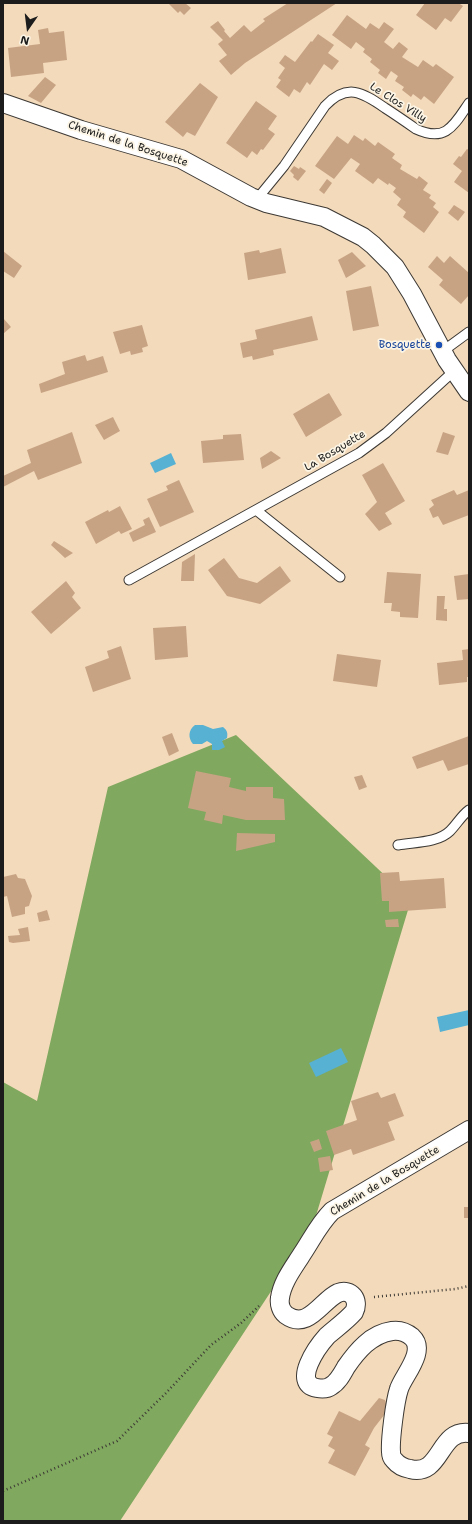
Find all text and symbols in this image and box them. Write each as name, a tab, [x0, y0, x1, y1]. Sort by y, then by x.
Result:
north arrow	[8, 8, 48, 48]
text: N	[19, 32, 31, 48]
street label: Le Clos Villy	[367, 80, 429, 126]
street label: Chemin de la Bosquette	[66, 118, 190, 170]
place label: Bosquette	[379, 338, 431, 352]
marker: Bosquette	[434, 340, 444, 350]
street label: La Bosquette	[302, 428, 368, 474]
street label: Chemin de la Bosquette	[328, 1143, 442, 1219]

